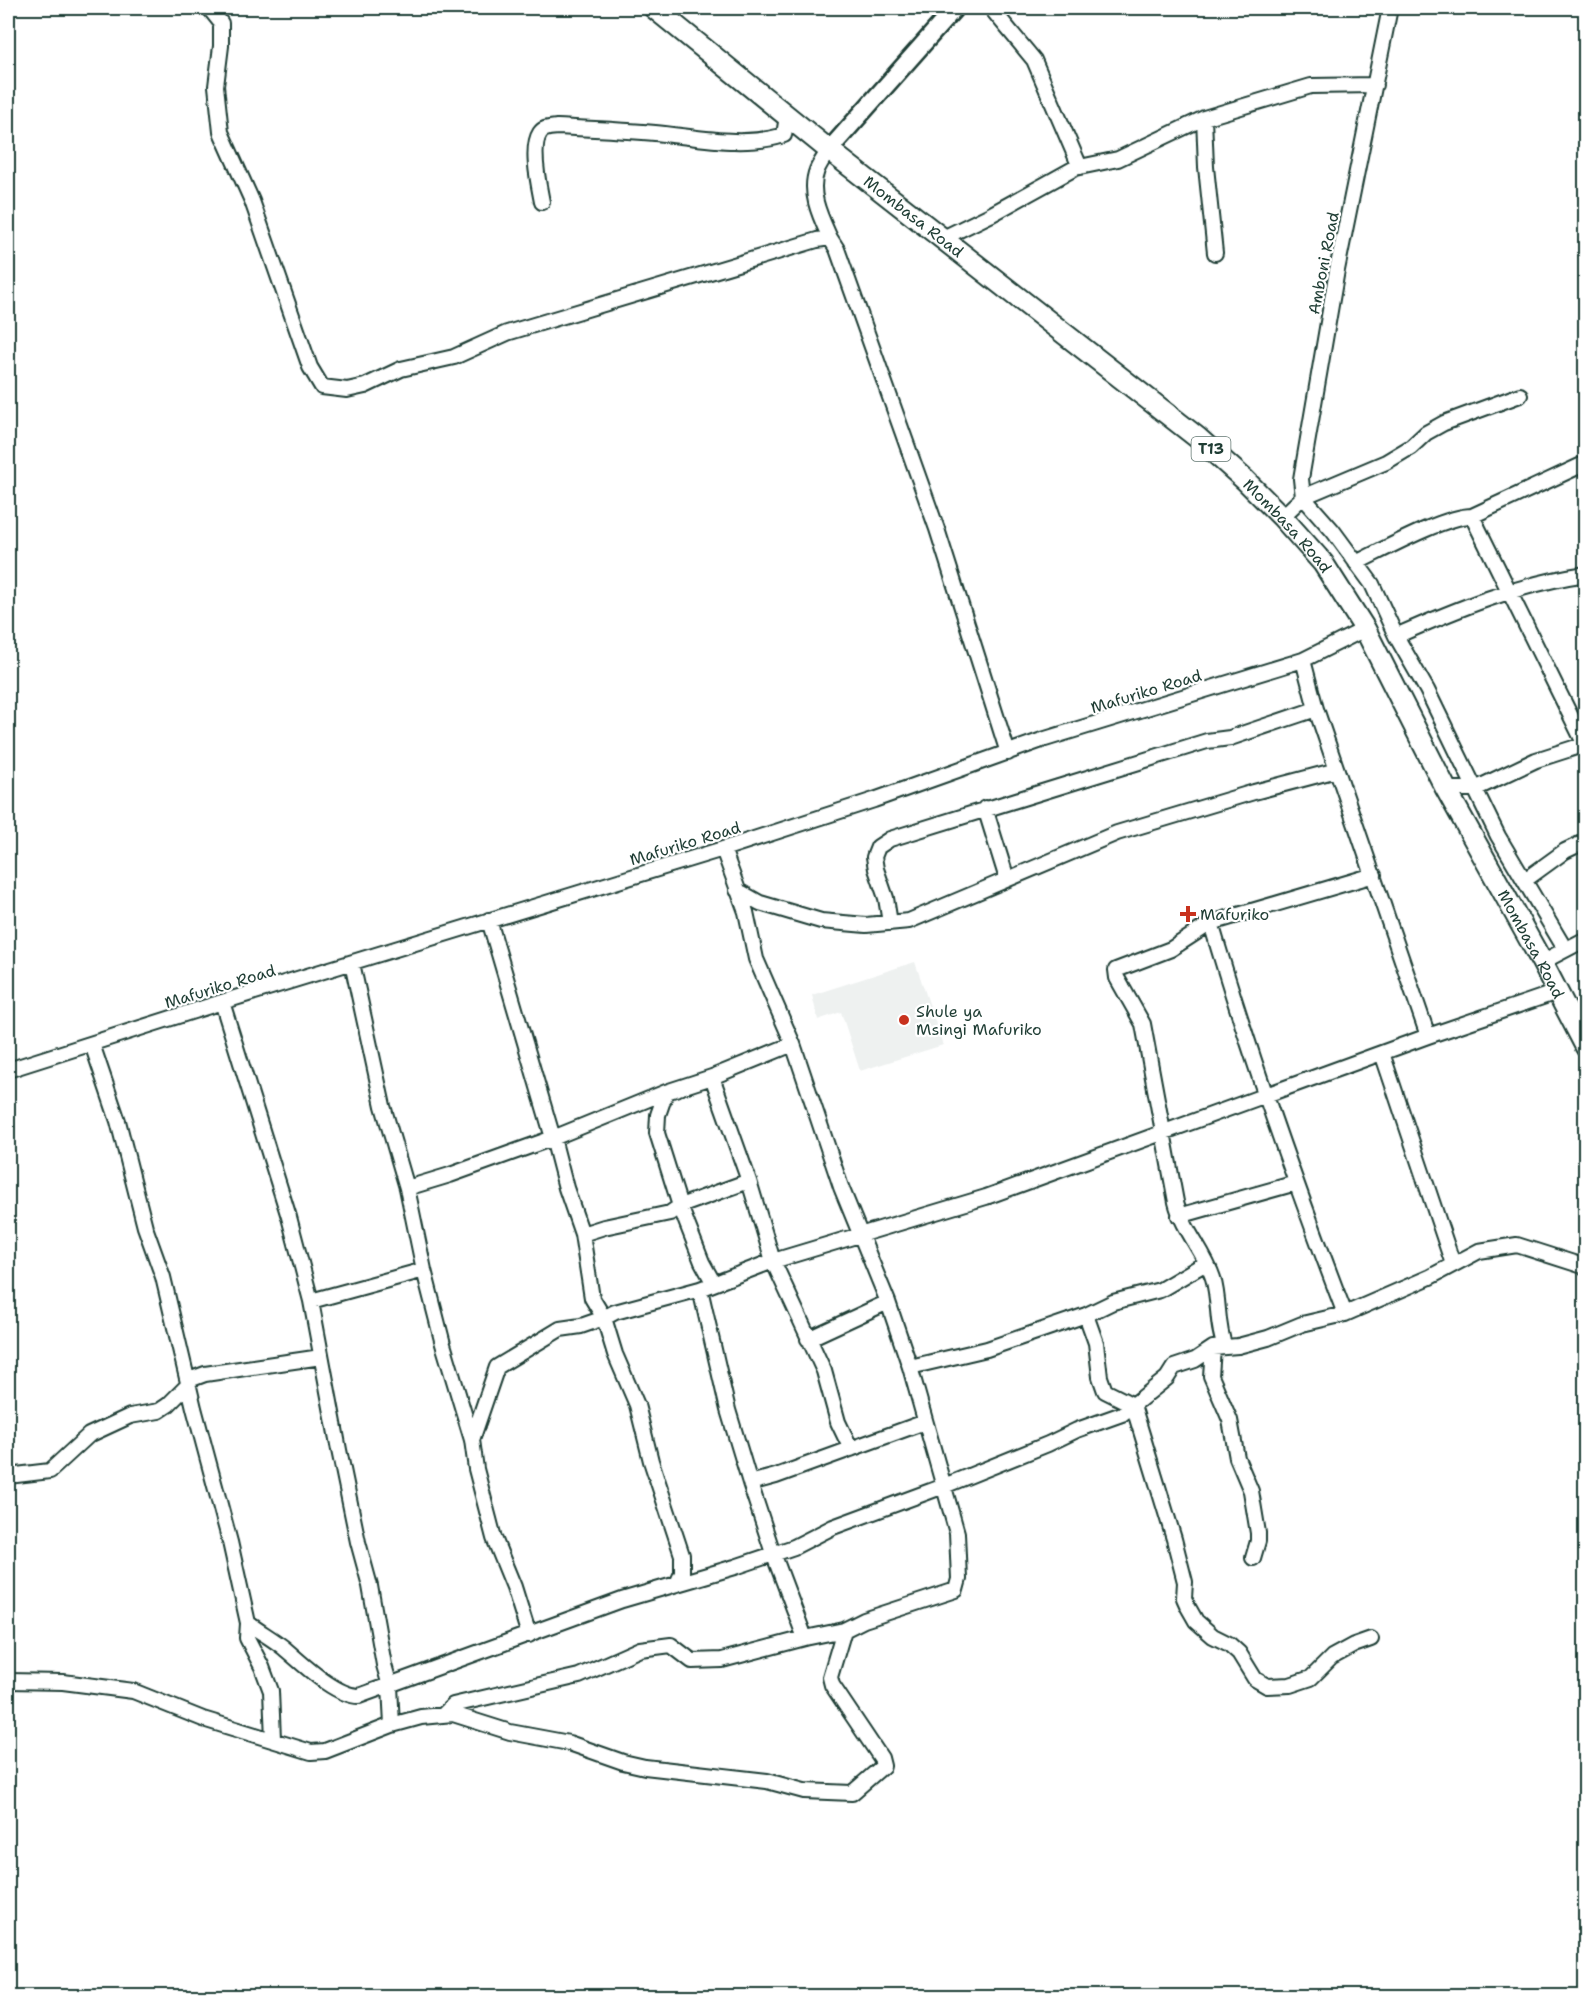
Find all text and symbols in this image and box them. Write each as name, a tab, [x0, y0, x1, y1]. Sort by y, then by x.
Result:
street label: Mombasa Road	[859, 171, 968, 262]
street label: Amboni Road	[1303, 210, 1344, 316]
road number: T13	[1192, 437, 1230, 461]
street label: Mombasa Road	[1239, 474, 1336, 577]
street label: Mafuriko Road	[1088, 665, 1204, 718]
street label: Mafuriko Road	[627, 817, 743, 870]
street label: Mombasa Road	[1493, 886, 1569, 1002]
place label: Mafuriko	[1200, 904, 1269, 925]
marker: Mafuriko	[1181, 907, 1195, 921]
street label: Mafuriko Road	[162, 960, 278, 1013]
place label: Shule ya Msingi Mafuriko	[916, 1001, 1042, 1040]
marker: Shule ya Msingi Mafuriko	[897, 1013, 911, 1027]

